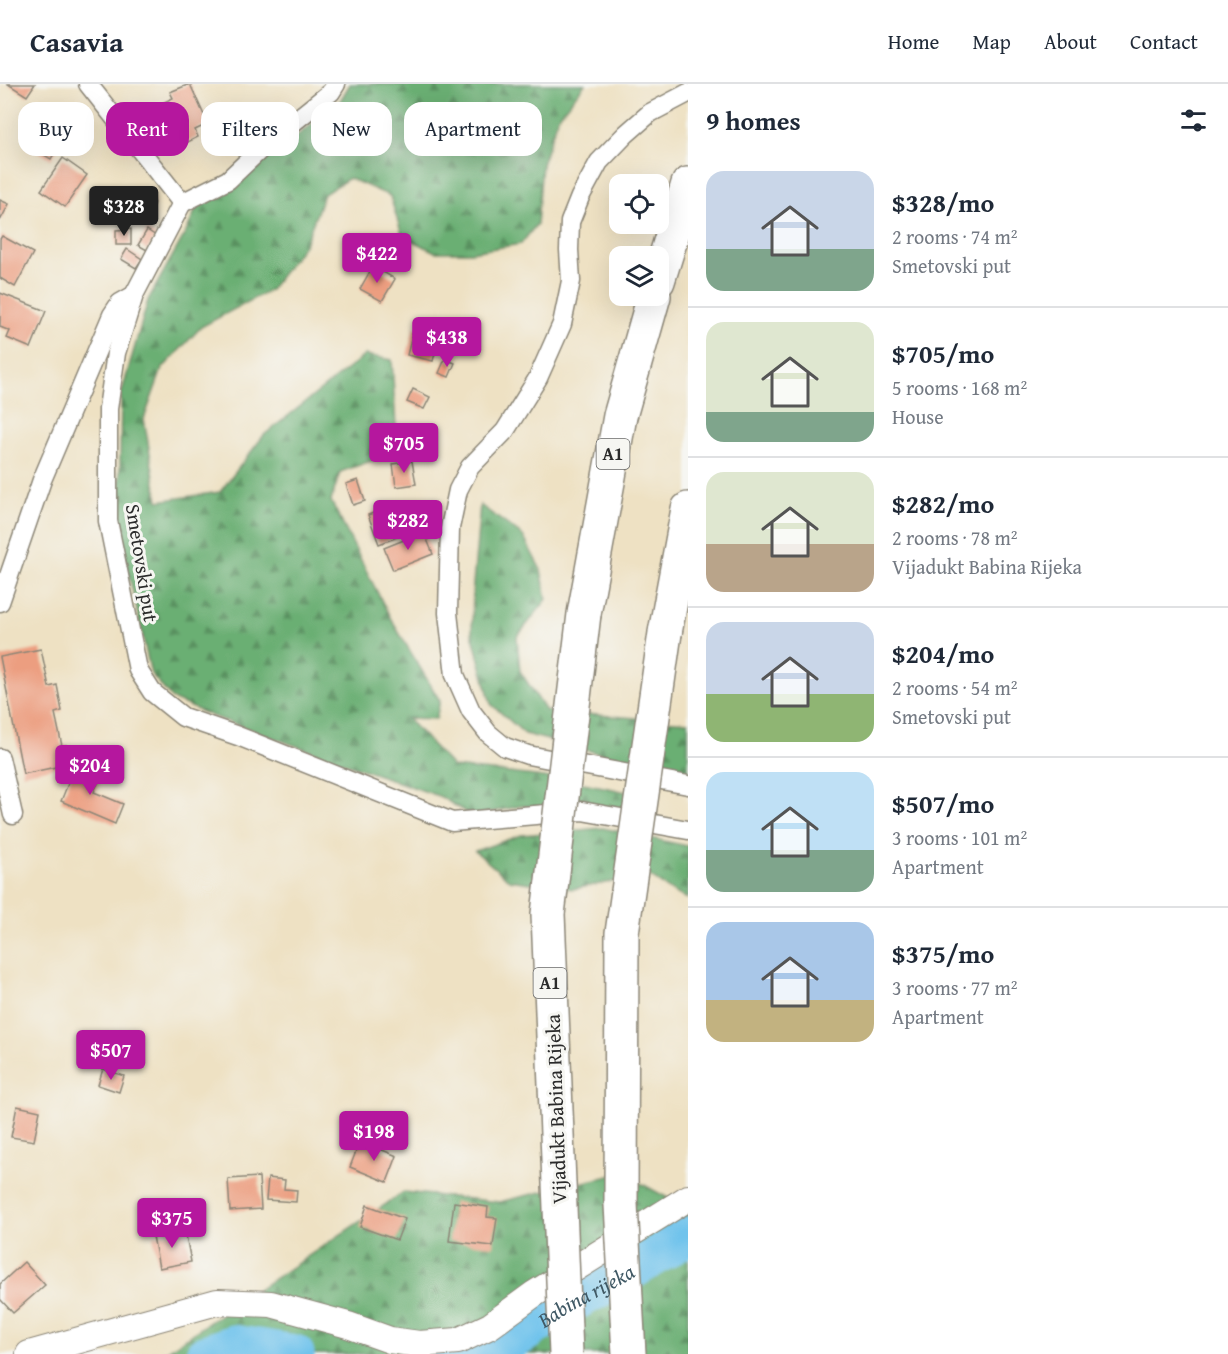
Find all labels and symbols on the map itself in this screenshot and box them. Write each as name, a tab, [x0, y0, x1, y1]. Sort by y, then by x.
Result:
pin: $328	[88, 186, 160, 237]
pin: $422	[341, 233, 413, 284]
pin: $438	[411, 317, 483, 368]
pin: $705	[368, 423, 440, 474]
road number: A1	[596, 439, 630, 469]
pin: $282	[372, 500, 444, 551]
street label: Smetovski put	[119, 502, 166, 624]
pin: $204	[54, 745, 126, 796]
road number: A1	[534, 968, 566, 998]
street label: Vijadukt Babina Rijeka	[538, 1013, 573, 1204]
pin: $507	[75, 1030, 147, 1081]
pin: $198	[338, 1111, 410, 1162]
pin: $375	[136, 1198, 208, 1249]
water label: Babina rijeka	[531, 1256, 641, 1336]

